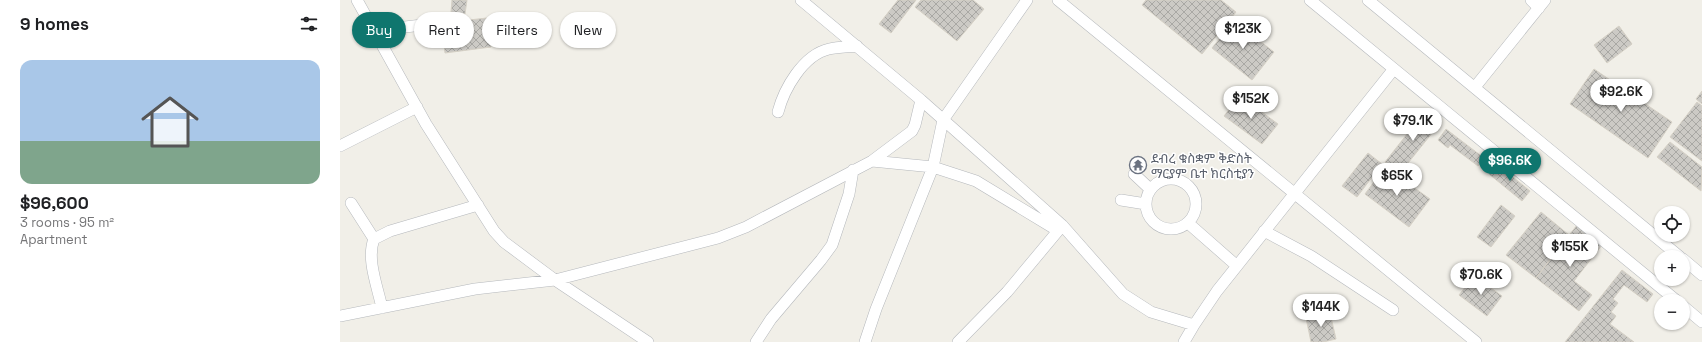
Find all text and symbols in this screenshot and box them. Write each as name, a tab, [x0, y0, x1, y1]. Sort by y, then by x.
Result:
chip: Buy	[352, 12, 406, 48]
chip: Rent	[414, 12, 474, 48]
chip: Filters	[482, 12, 552, 48]
chip: New	[560, 12, 616, 48]
text: 9 homes	[20, 13, 89, 35]
icon: filters	[298, 13, 320, 35]
pin: $123K	[1215, 16, 1271, 50]
text: $123K	[1224, 20, 1262, 37]
pin: $92.6K	[1588, 79, 1654, 113]
text: $92.6K	[1599, 83, 1643, 100]
icon: home	[134, 86, 206, 158]
pin: $152K	[1223, 86, 1279, 120]
text: $152K	[1232, 90, 1270, 107]
pin: $79.1K	[1380, 108, 1446, 142]
text: $79.1K	[1393, 112, 1433, 129]
pin: $96.6K	[1477, 148, 1543, 182]
place label: ደብረ ቁስቋም ቅድስት ማርያም ቤተ ክርስቲያን	[1151, 150, 1255, 182]
text: $96.6K	[1488, 152, 1532, 169]
temple icon: ደብረ ቁስቋም ቅድስት ማርያም ቤተ ክርስቲያን	[1128, 155, 1148, 175]
pin: $65K	[1373, 163, 1421, 197]
text: $65K	[1381, 167, 1413, 184]
text: $96,600	[20, 192, 89, 214]
map controls	[1654, 206, 1690, 330]
button: locate	[1654, 206, 1690, 242]
text: 3 rooms · 95 m²	[20, 214, 114, 231]
text: Apartment	[20, 231, 88, 248]
pin: $155K	[1542, 234, 1598, 268]
text: $155K	[1551, 238, 1589, 255]
button: +	[1654, 250, 1690, 286]
pin: $70.6K	[1448, 262, 1514, 296]
text: $70.6K	[1459, 266, 1503, 283]
pin: $144K	[1293, 294, 1349, 328]
button: −	[1654, 294, 1690, 330]
text: $144K	[1302, 298, 1340, 315]

